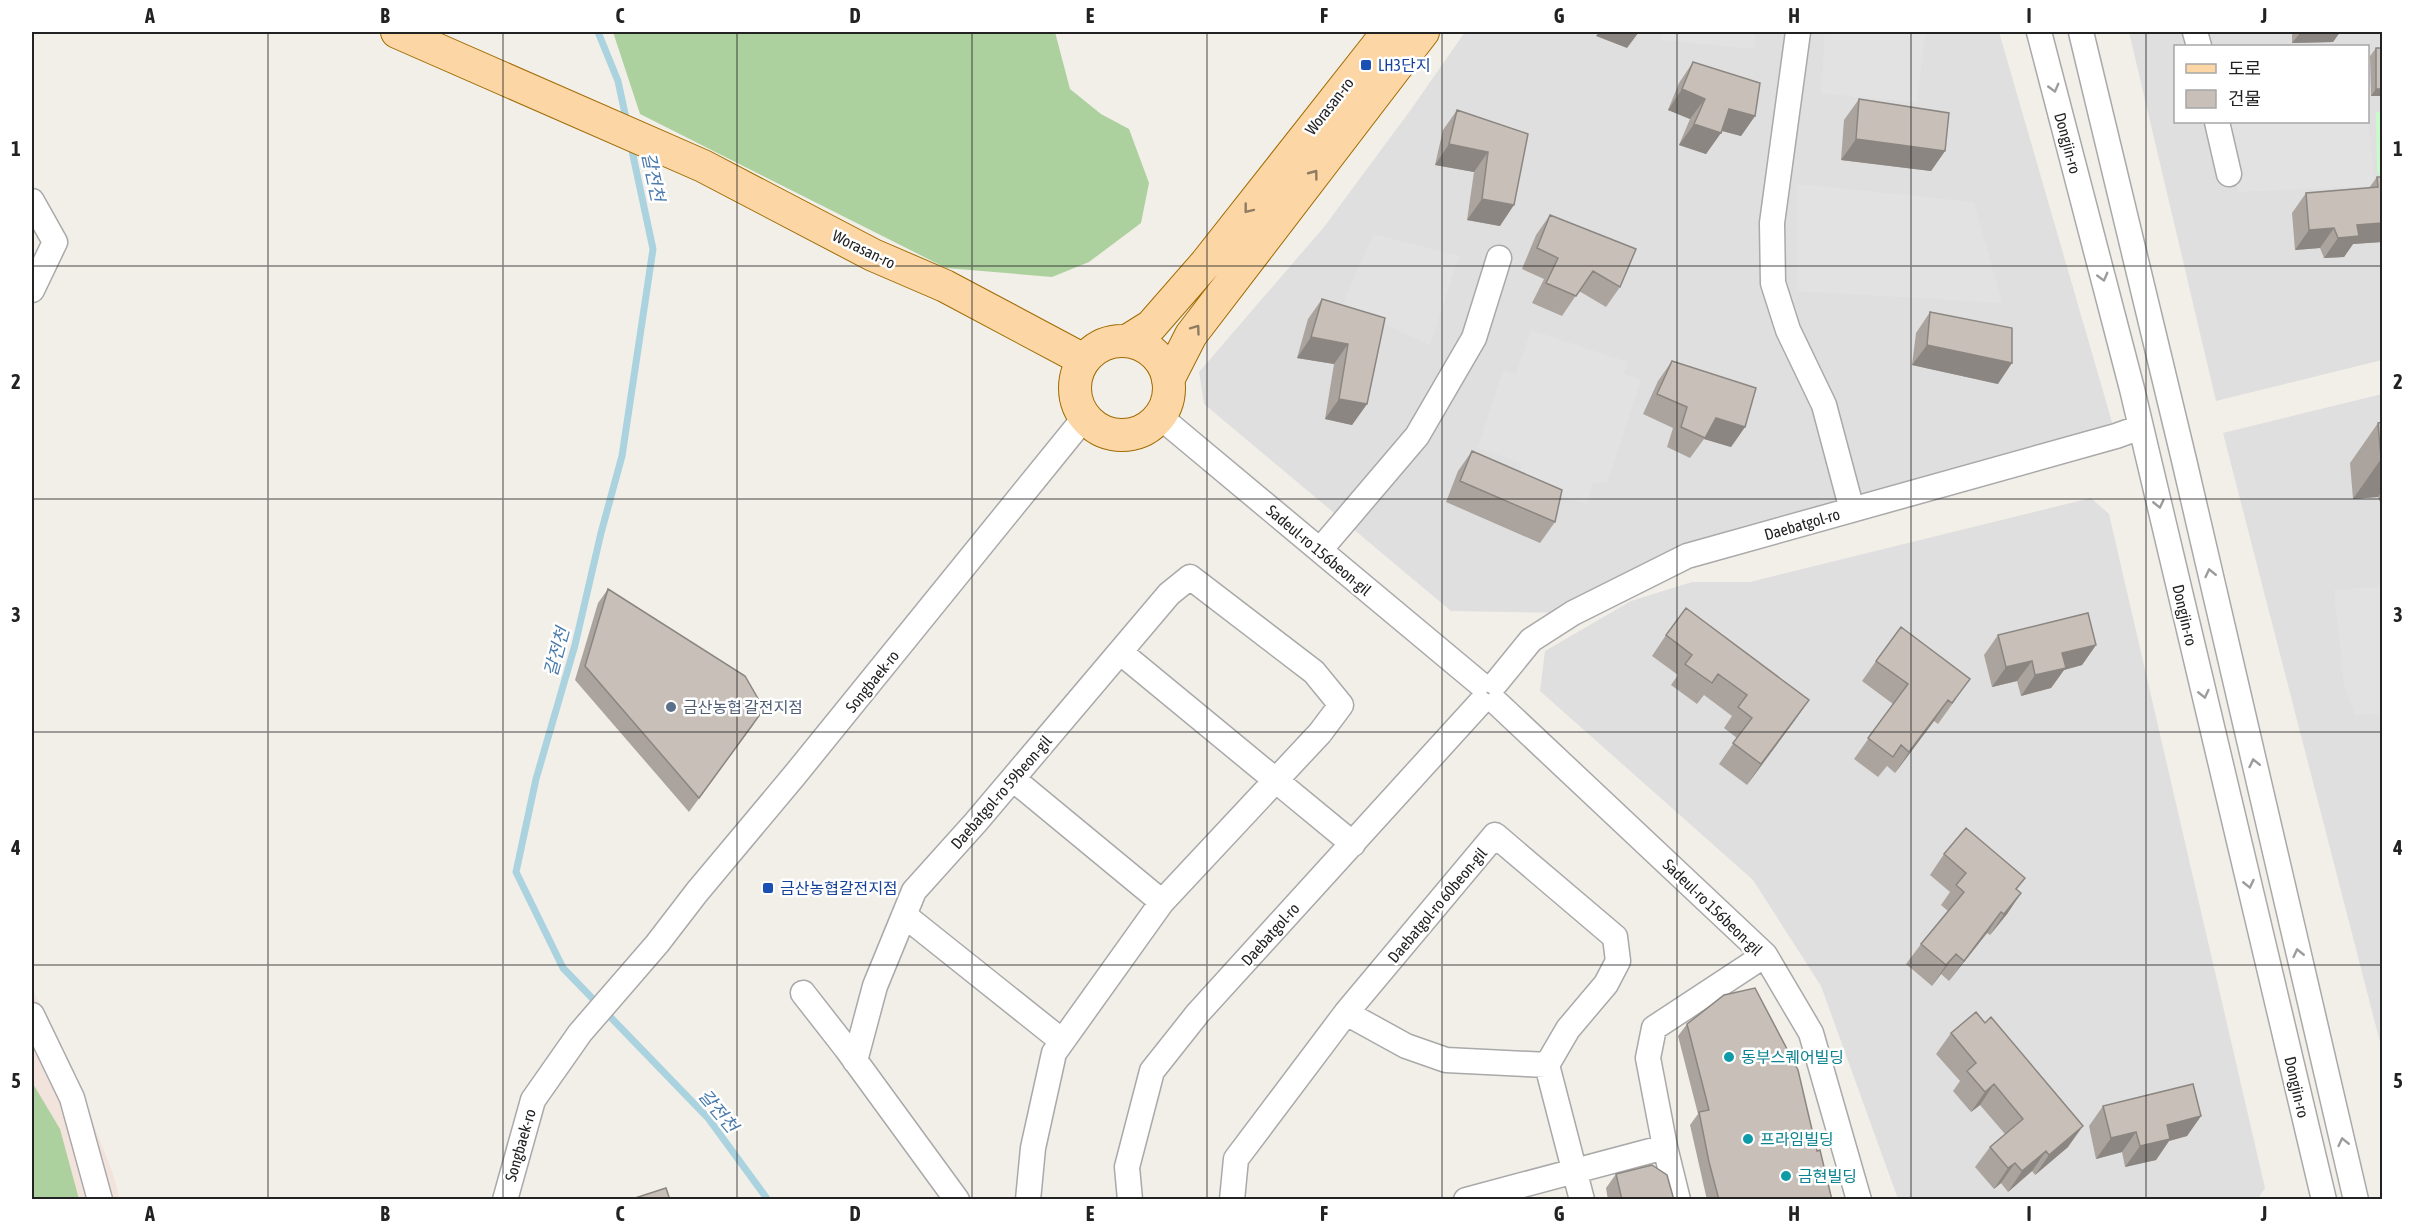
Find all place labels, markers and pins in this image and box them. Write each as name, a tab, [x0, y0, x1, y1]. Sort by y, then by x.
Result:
place label: LH3단지	[1378, 56, 1430, 74]
marker: LH3단지	[1359, 58, 1373, 72]
place label: 금산농협 갈전지점	[683, 698, 803, 716]
marker: 금산농협 갈전지점	[664, 700, 678, 714]
place label: 금산농협갈전지점	[780, 879, 898, 897]
marker: 금산농협갈전지점	[761, 881, 775, 895]
place label: 동부스퀘어빌딩	[1741, 1048, 1844, 1066]
marker: 동부스퀘어빌딩	[1722, 1050, 1736, 1064]
place label: 프라임빌딩	[1760, 1130, 1834, 1148]
marker: 프라임빌딩	[1741, 1132, 1755, 1146]
place label: 금현빌딩	[1798, 1167, 1857, 1185]
marker: 금현빌딩	[1779, 1169, 1793, 1183]

